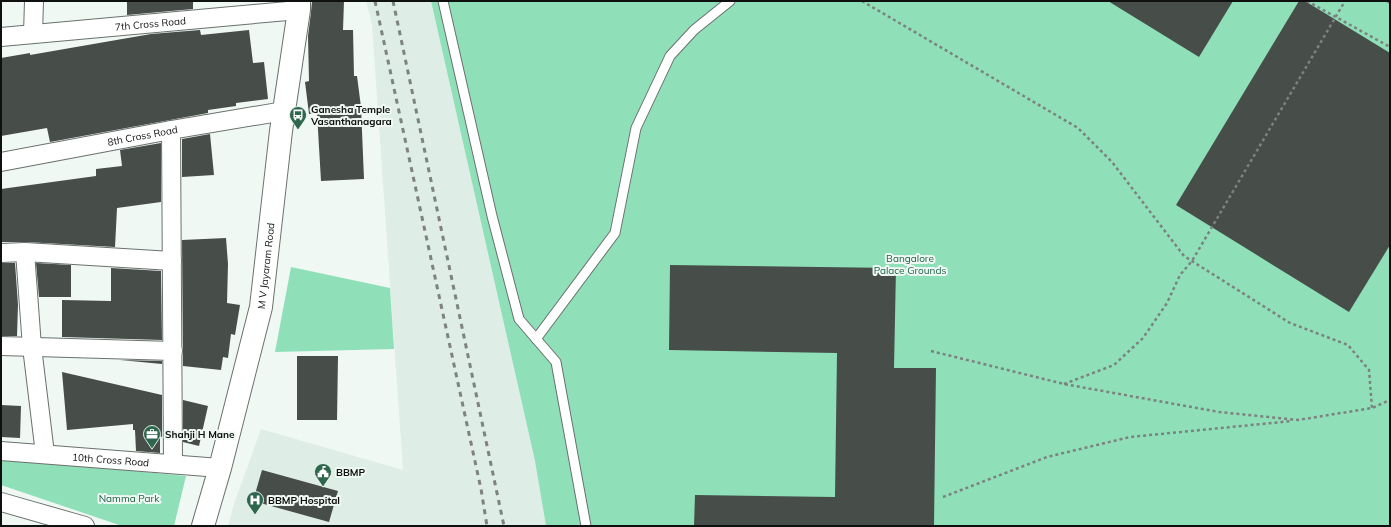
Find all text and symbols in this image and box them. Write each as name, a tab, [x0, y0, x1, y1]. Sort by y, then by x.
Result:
street label: 7th Cross Road	[114, 14, 186, 33]
place label: Ganesha Temple Vasanthanagara	[310, 103, 392, 128]
bus stop icon: Ganesha Temple Vasanthanagara	[288, 105, 308, 130]
street label: 8th Cross Road	[106, 122, 179, 148]
street label: M V Jayaram Road	[254, 222, 277, 310]
park label: Bangalore Palace Grounds	[874, 252, 946, 277]
office icon: Shahji H Mane	[142, 424, 162, 449]
place label: Shahji H Mane	[165, 428, 235, 441]
street label: 10th Cross Road	[72, 450, 150, 469]
public building icon: BBMP	[313, 462, 333, 487]
place label: BBMP	[336, 466, 366, 479]
hospital icon: BBMP Hospital	[245, 490, 265, 515]
park label: Namma Park	[99, 492, 160, 505]
place label: BBMP Hospital	[268, 494, 340, 507]

